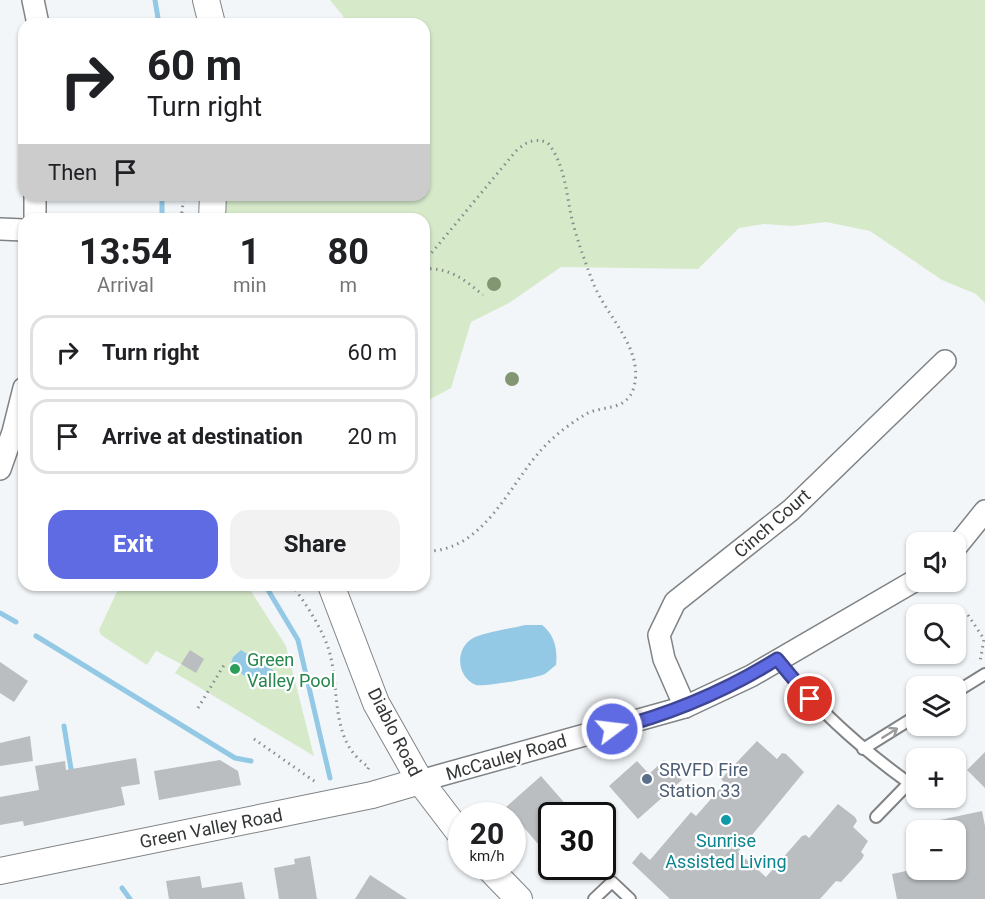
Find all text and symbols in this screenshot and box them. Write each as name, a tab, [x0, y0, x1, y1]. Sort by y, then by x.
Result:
text: 60 m	[147, 41, 242, 90]
icon: right	[48, 42, 126, 120]
text: Turn right	[147, 91, 262, 123]
icon: arrive	[109, 156, 142, 189]
text: Then	[48, 160, 97, 185]
text: 13:54	[79, 231, 172, 273]
text: 1	[239, 231, 260, 273]
text: 80	[328, 231, 369, 273]
text: Arrival	[97, 273, 154, 297]
text: min	[233, 273, 266, 297]
text: m	[339, 273, 357, 297]
icon: right	[51, 336, 84, 369]
text: Turn right	[102, 340, 199, 365]
text: 60 m	[348, 340, 397, 365]
icon: arrive	[51, 420, 84, 453]
text: Arrive at destination	[102, 424, 303, 449]
text: 20 m	[348, 424, 397, 449]
street label: Cinch Court	[730, 484, 815, 562]
button: Exit	[48, 510, 218, 579]
button: Share	[230, 510, 400, 579]
map controls	[906, 532, 966, 880]
button: sound	[906, 532, 966, 592]
button: search	[906, 604, 966, 664]
place label: Green Valley Pool	[247, 649, 335, 691]
marker: Green Valley Pool	[228, 662, 242, 676]
pin	[784, 673, 835, 724]
button: layers	[906, 676, 966, 736]
icon: arrive	[793, 682, 826, 715]
street label: Diablo Road	[364, 684, 426, 780]
position arrow	[580, 697, 644, 761]
one-way arrow	[881, 726, 898, 738]
street label: McCauley Road	[443, 730, 569, 784]
button: +	[906, 748, 966, 808]
place label: SRVFD Fire Station 33	[659, 759, 748, 801]
marker: SRVFD Fire Station 33	[640, 772, 654, 786]
speed limit sign: 30	[538, 802, 616, 880]
street label: Green Valley Road	[138, 804, 284, 852]
marker: Sunrise Assisted Living	[719, 813, 733, 827]
text: 20	[470, 816, 504, 851]
button: −	[906, 820, 966, 880]
place label: Sunrise Assisted Living	[665, 830, 787, 872]
text: km/h	[469, 847, 505, 865]

